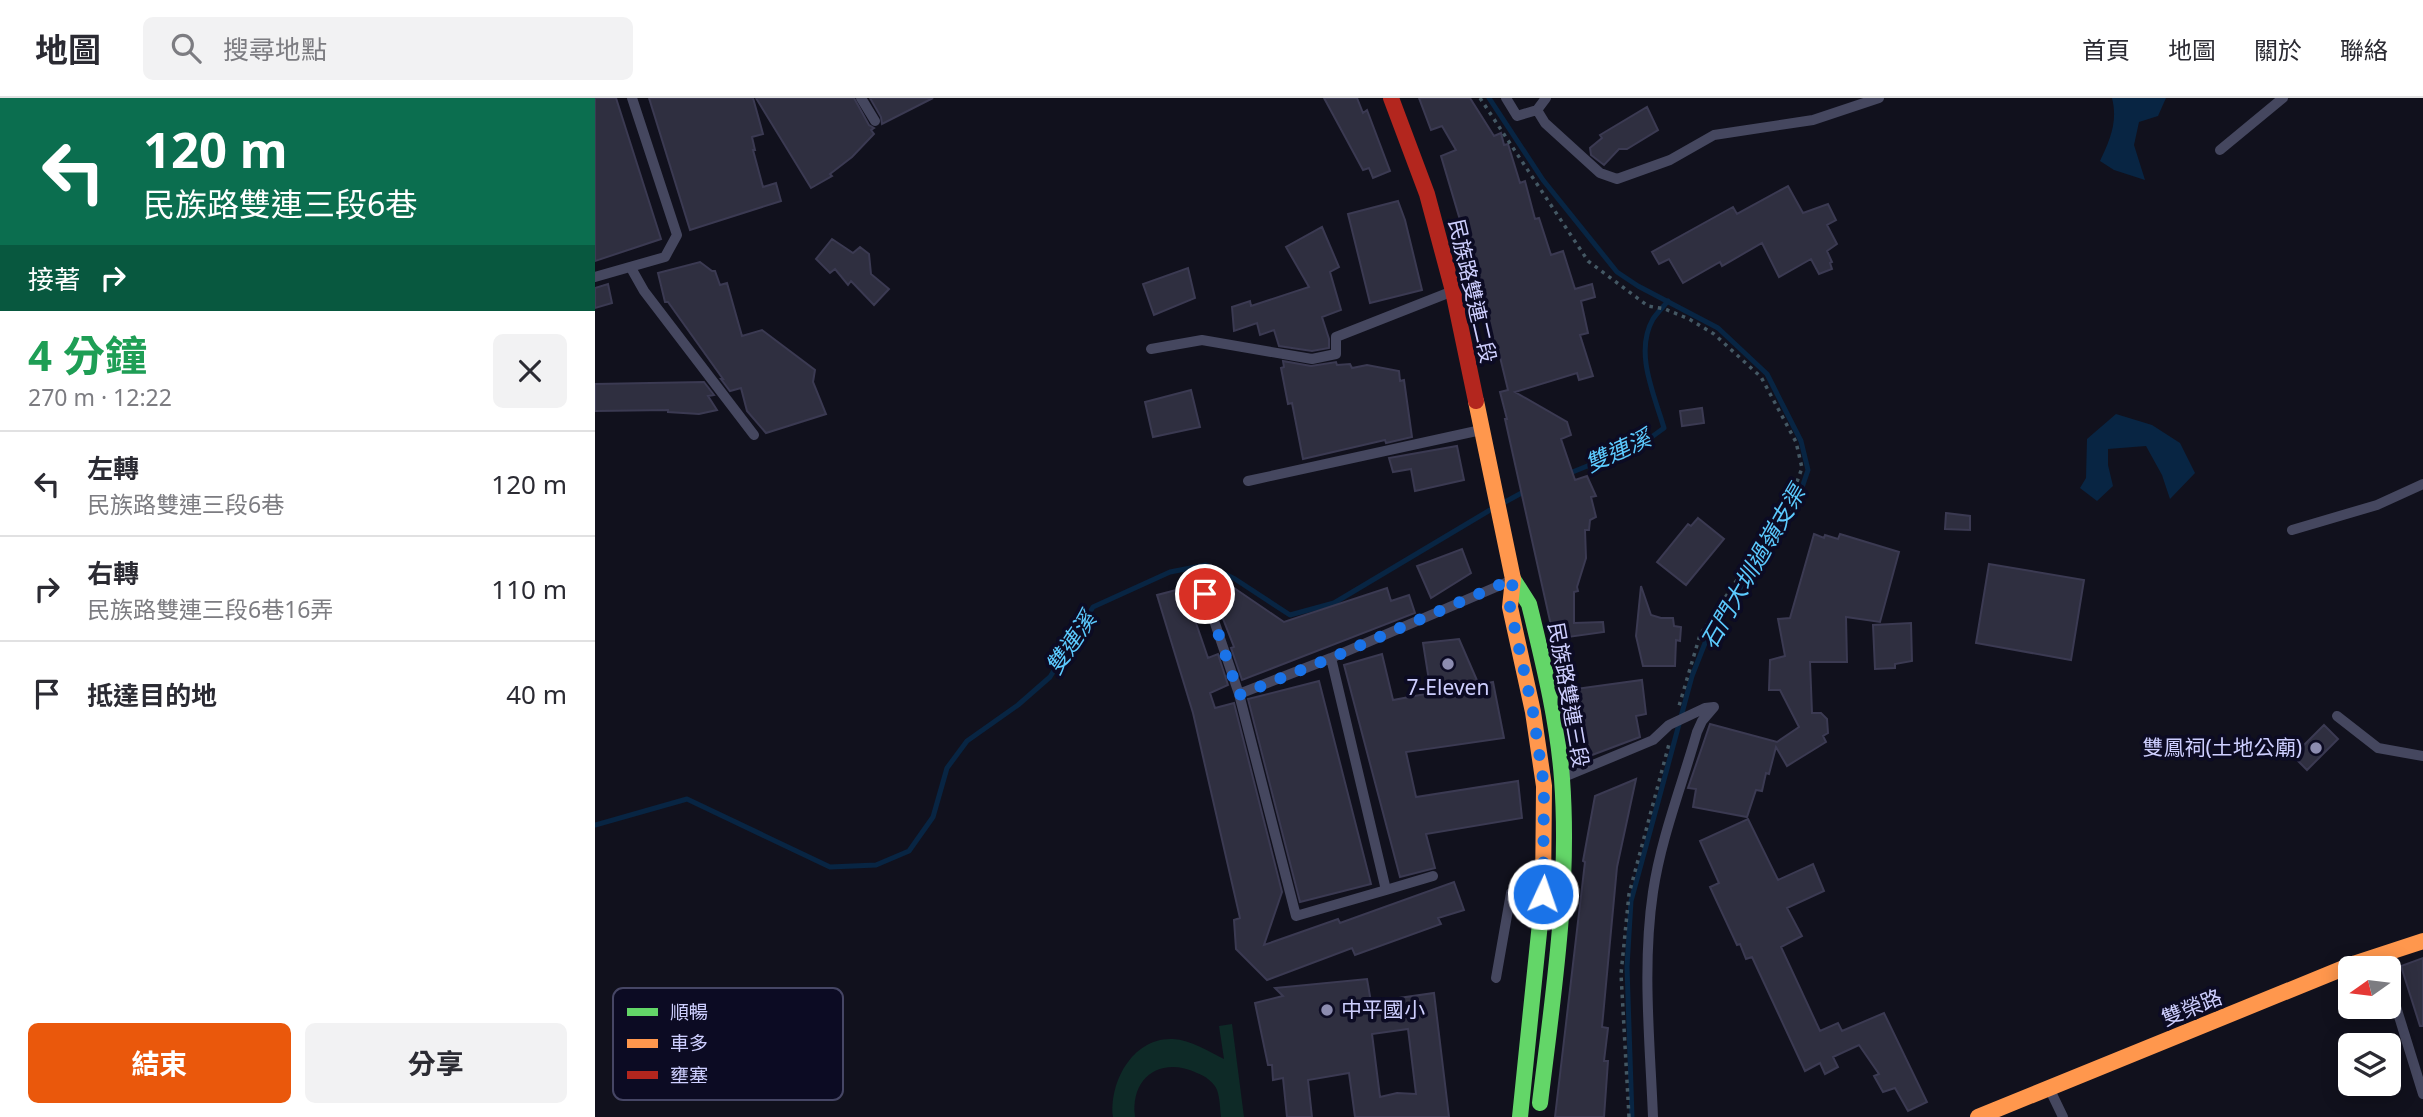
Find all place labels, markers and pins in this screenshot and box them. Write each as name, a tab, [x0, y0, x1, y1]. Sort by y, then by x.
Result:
pin	[1175, 564, 1235, 624]
marker: 7-Eleven	[1440, 656, 1456, 672]
place label: 7-Eleven	[1407, 673, 1489, 701]
place label: 雙鳳祠(土地公廟)	[2142, 733, 2302, 761]
marker: 雙鳳祠(土地公廟)	[2308, 740, 2324, 756]
place label: 中平國小	[1341, 995, 1425, 1023]
marker: 中平國小	[1319, 1002, 1335, 1018]

